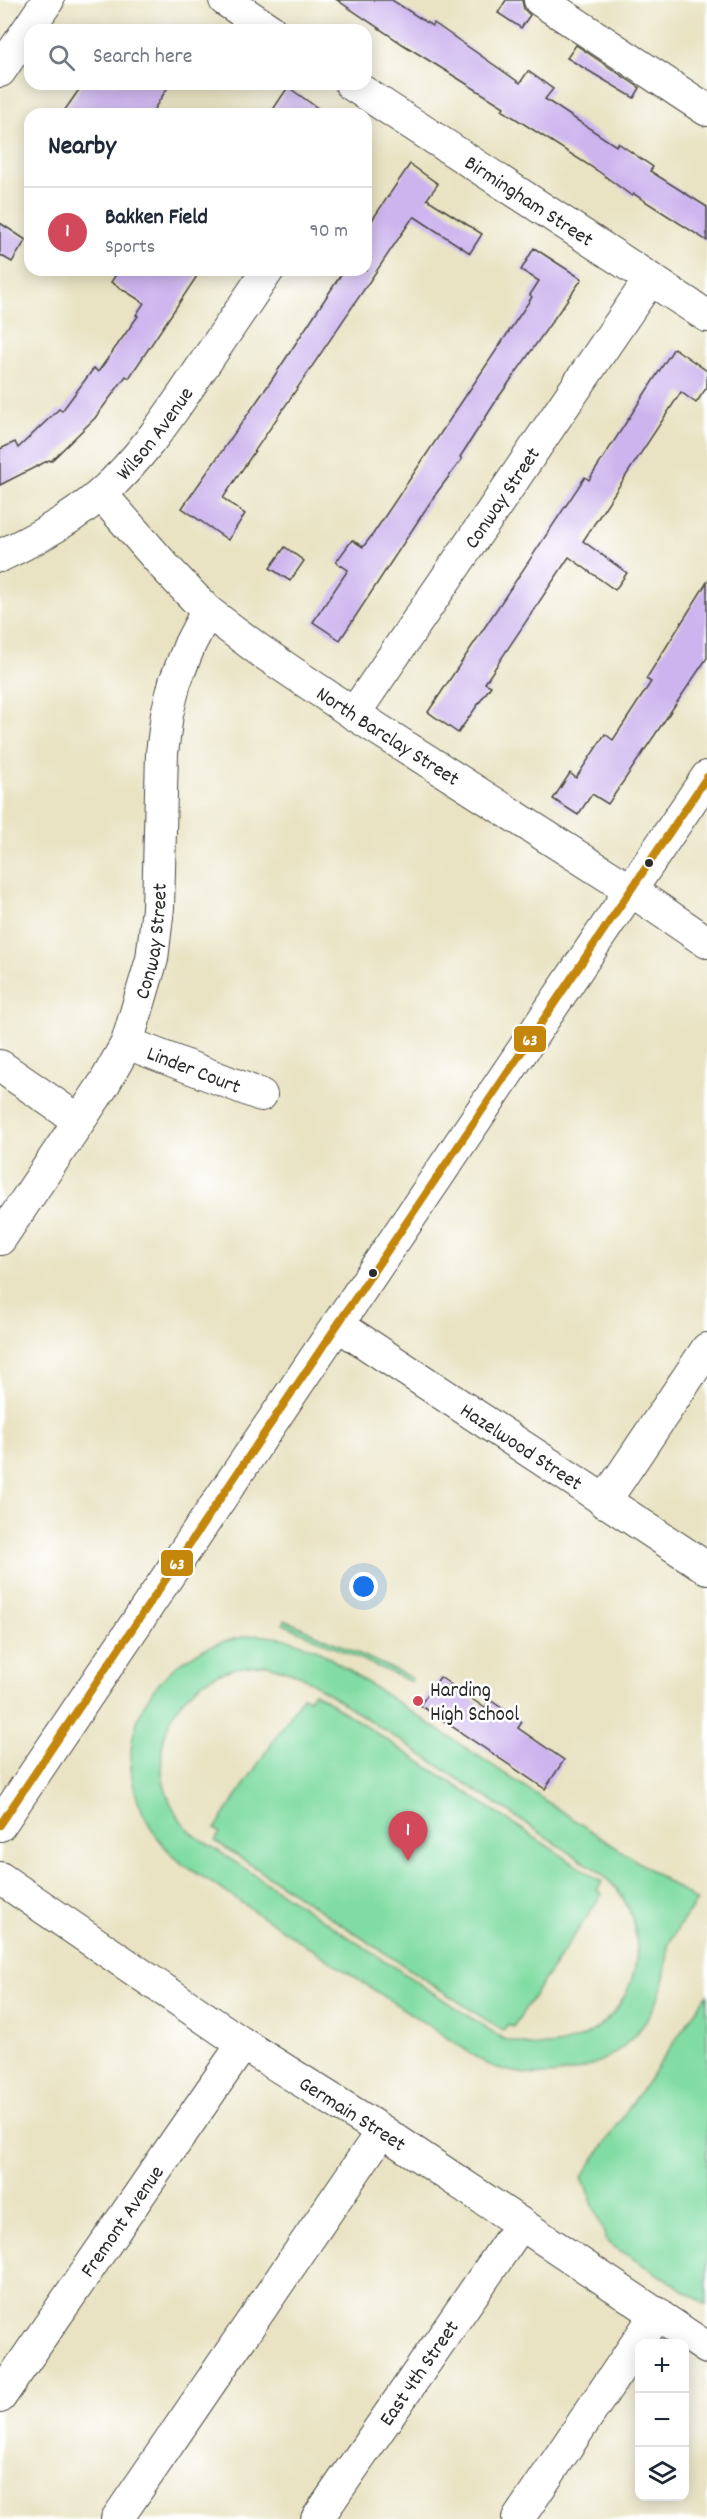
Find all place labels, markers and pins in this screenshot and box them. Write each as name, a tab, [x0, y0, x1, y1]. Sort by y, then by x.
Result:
unlabelled marker	[643, 857, 655, 869]
unlabelled marker	[367, 1267, 379, 1279]
place label: Harding High School	[430, 1677, 519, 1731]
marker: Harding High School	[411, 1694, 425, 1708]
pin: 1	[388, 1812, 428, 1861]

